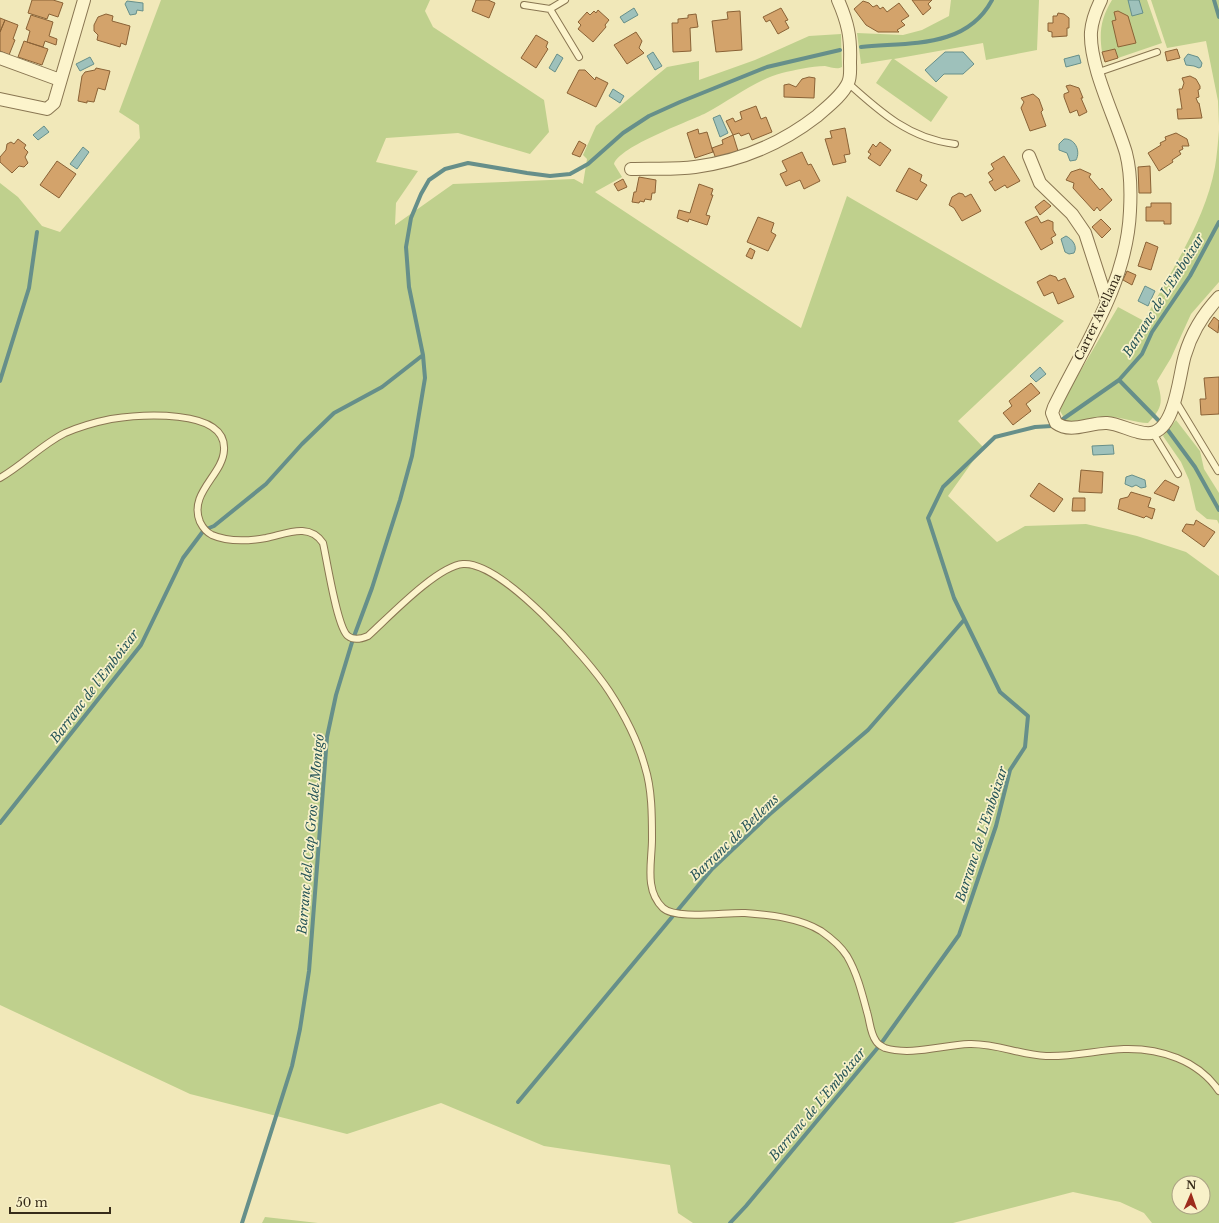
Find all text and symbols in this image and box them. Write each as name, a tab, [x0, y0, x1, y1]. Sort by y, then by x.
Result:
water label: Barranc de L'Emboixar	[1118, 230, 1209, 361]
street label: Carrer Avellana	[1071, 270, 1125, 363]
water label: Barranc de l'Emboixar	[46, 626, 143, 747]
water label: Barranc del Cap Gros del Montgó	[293, 733, 328, 936]
water label: Barranc de L'Emboixar	[951, 763, 1012, 905]
water label: Barranc de Betlems	[686, 791, 782, 885]
water label: Barranc de L'Emboixar	[765, 1044, 870, 1165]
north arrow	[1171, 1175, 1211, 1215]
text: N	[1186, 1178, 1197, 1192]
scale bar	[10, 1189, 110, 1215]
text: 50 m	[16, 1195, 48, 1210]

